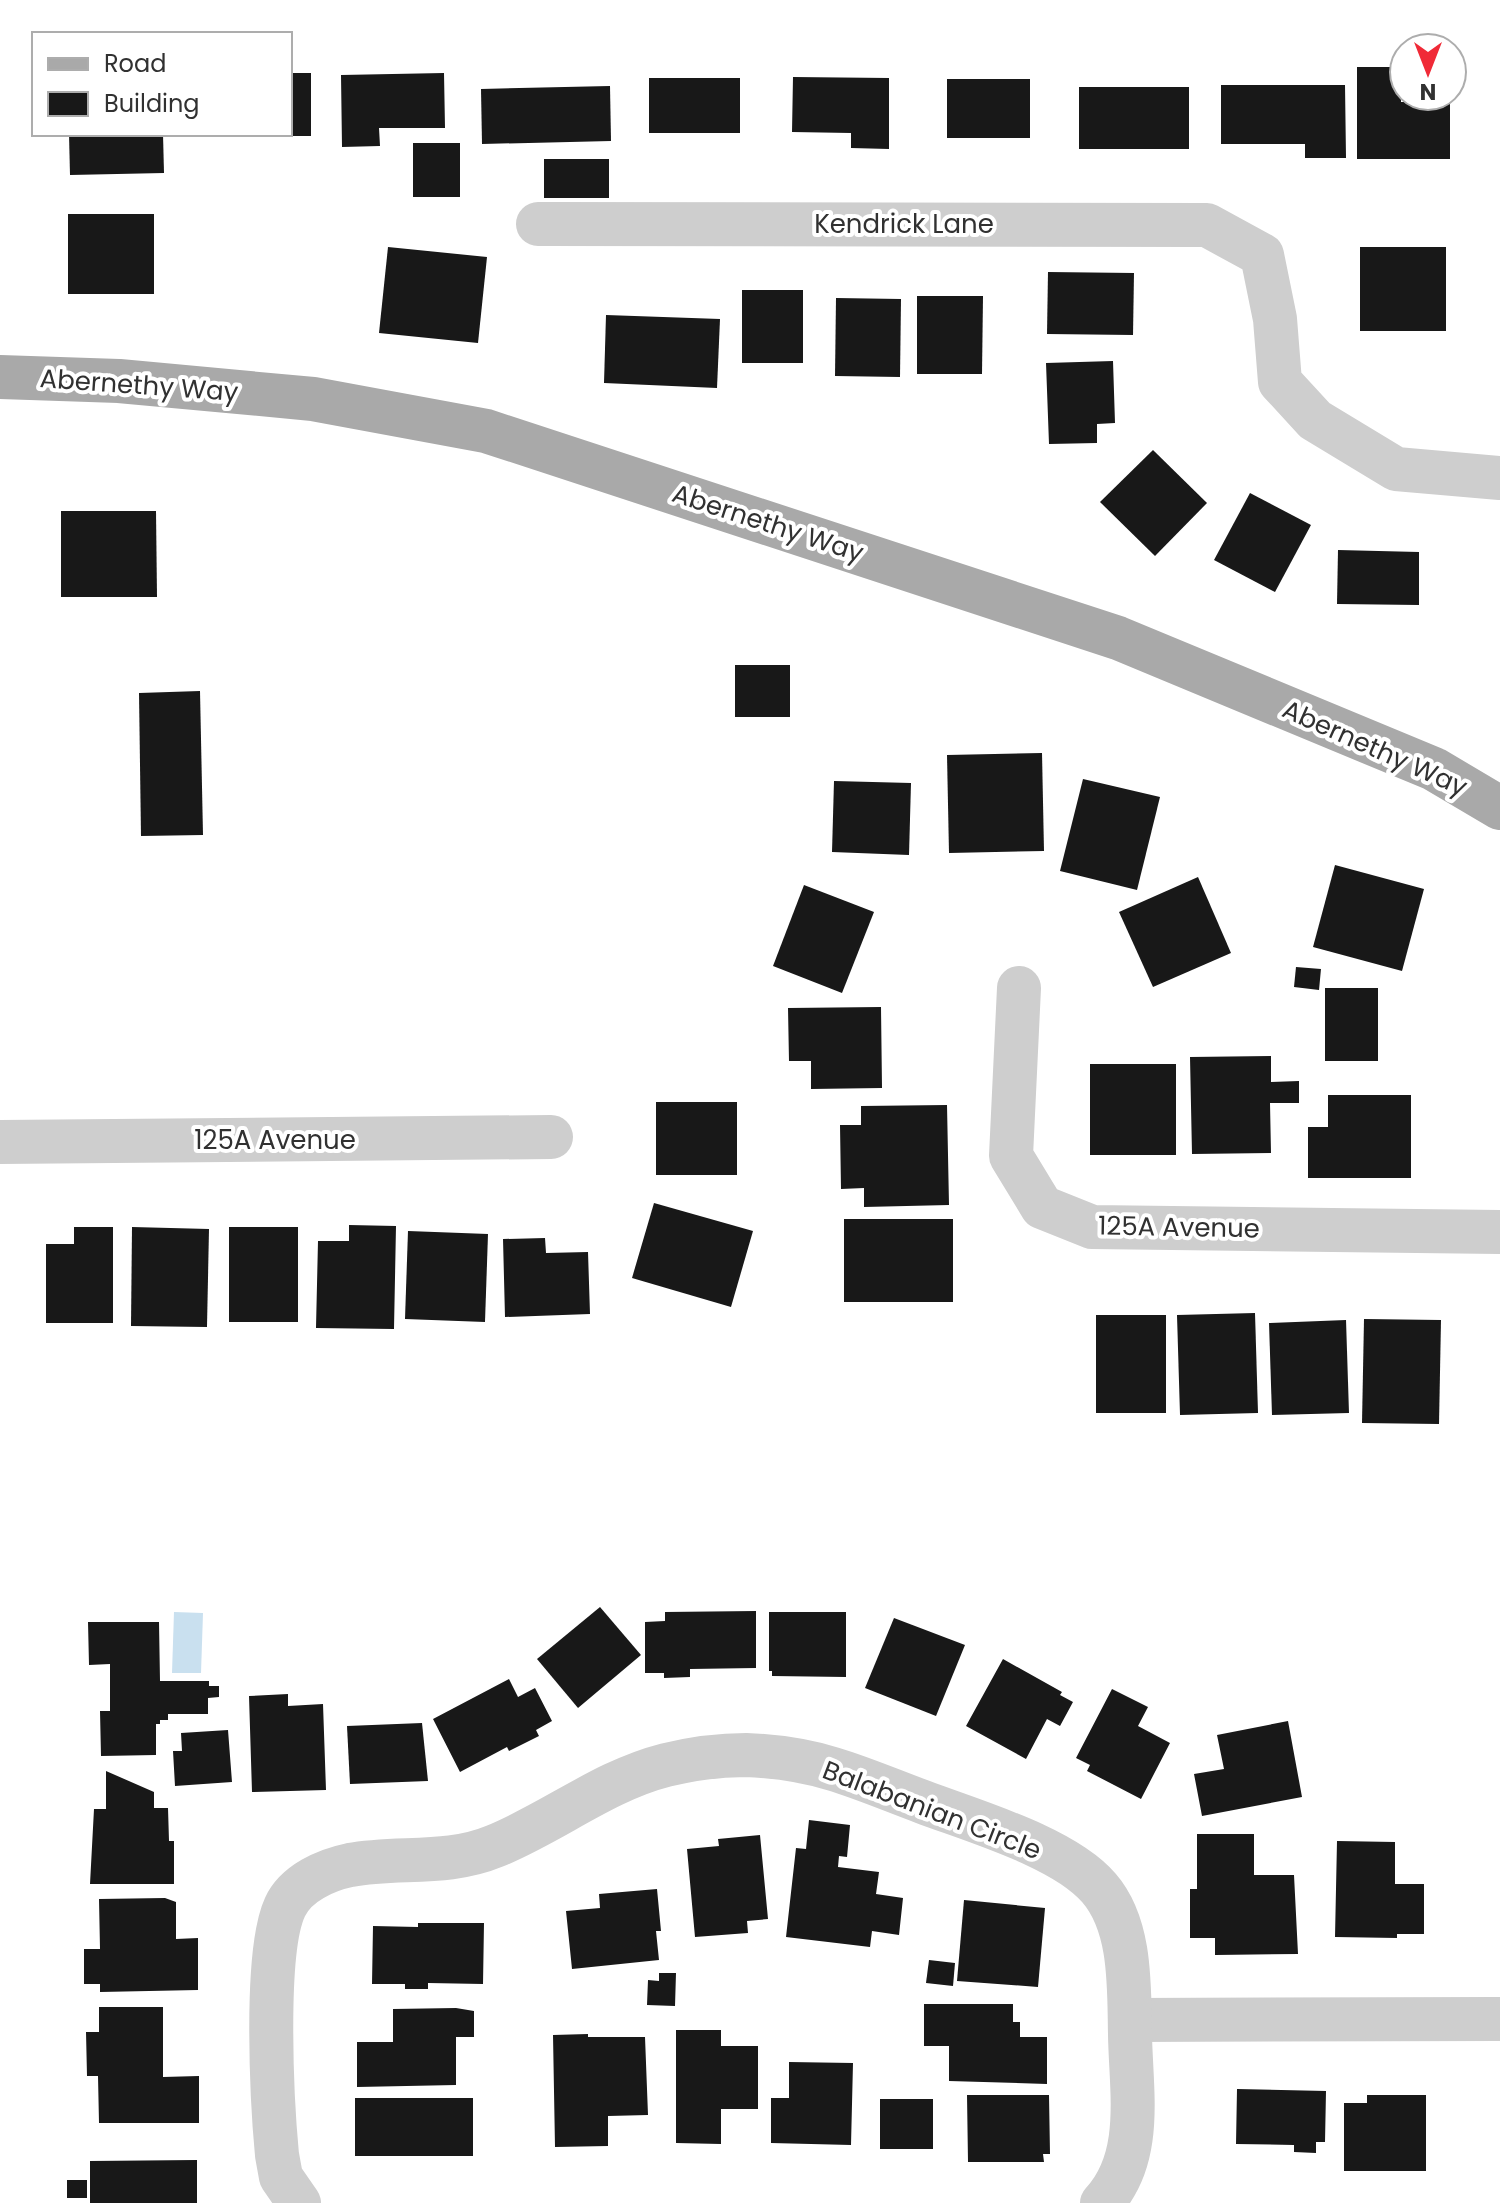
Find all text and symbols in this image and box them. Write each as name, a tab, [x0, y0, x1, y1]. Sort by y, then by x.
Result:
legend	[32, 32, 292, 136]
north arrow	[1388, 32, 1468, 112]
text: Road	[104, 47, 166, 80]
text: N	[1420, 76, 1436, 107]
text: Building	[104, 87, 200, 120]
street label: Kendrick Lane	[814, 206, 994, 242]
street label: Abernethy Way	[39, 360, 240, 410]
street label: Abernethy Way	[668, 475, 869, 571]
street label: Abernethy Way	[1277, 691, 1474, 805]
street label: 125A Avenue	[194, 1122, 356, 1158]
street label: 125A Avenue	[1098, 1208, 1260, 1246]
street label: Balabanian Circle	[818, 1752, 1046, 1868]

